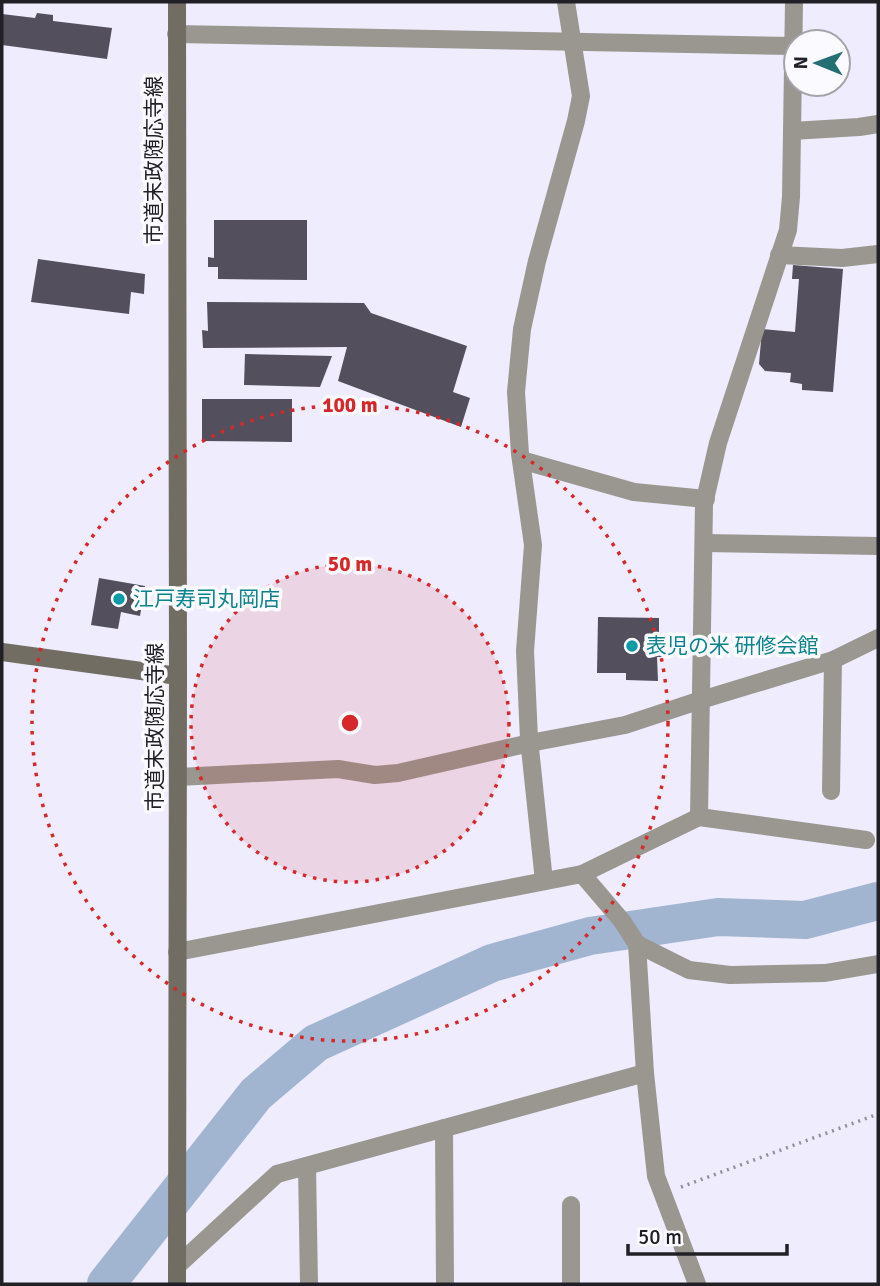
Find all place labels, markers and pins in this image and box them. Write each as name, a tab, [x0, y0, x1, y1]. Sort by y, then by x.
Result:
place label: 江戸寿司丸岡店	[133, 586, 280, 612]
marker: 江戸寿司丸岡店	[111, 591, 127, 607]
place label: 表児の米 研修会館	[646, 633, 819, 659]
marker: 表児の米 研修会館	[624, 638, 640, 654]
centre of rings	[338, 711, 362, 735]

